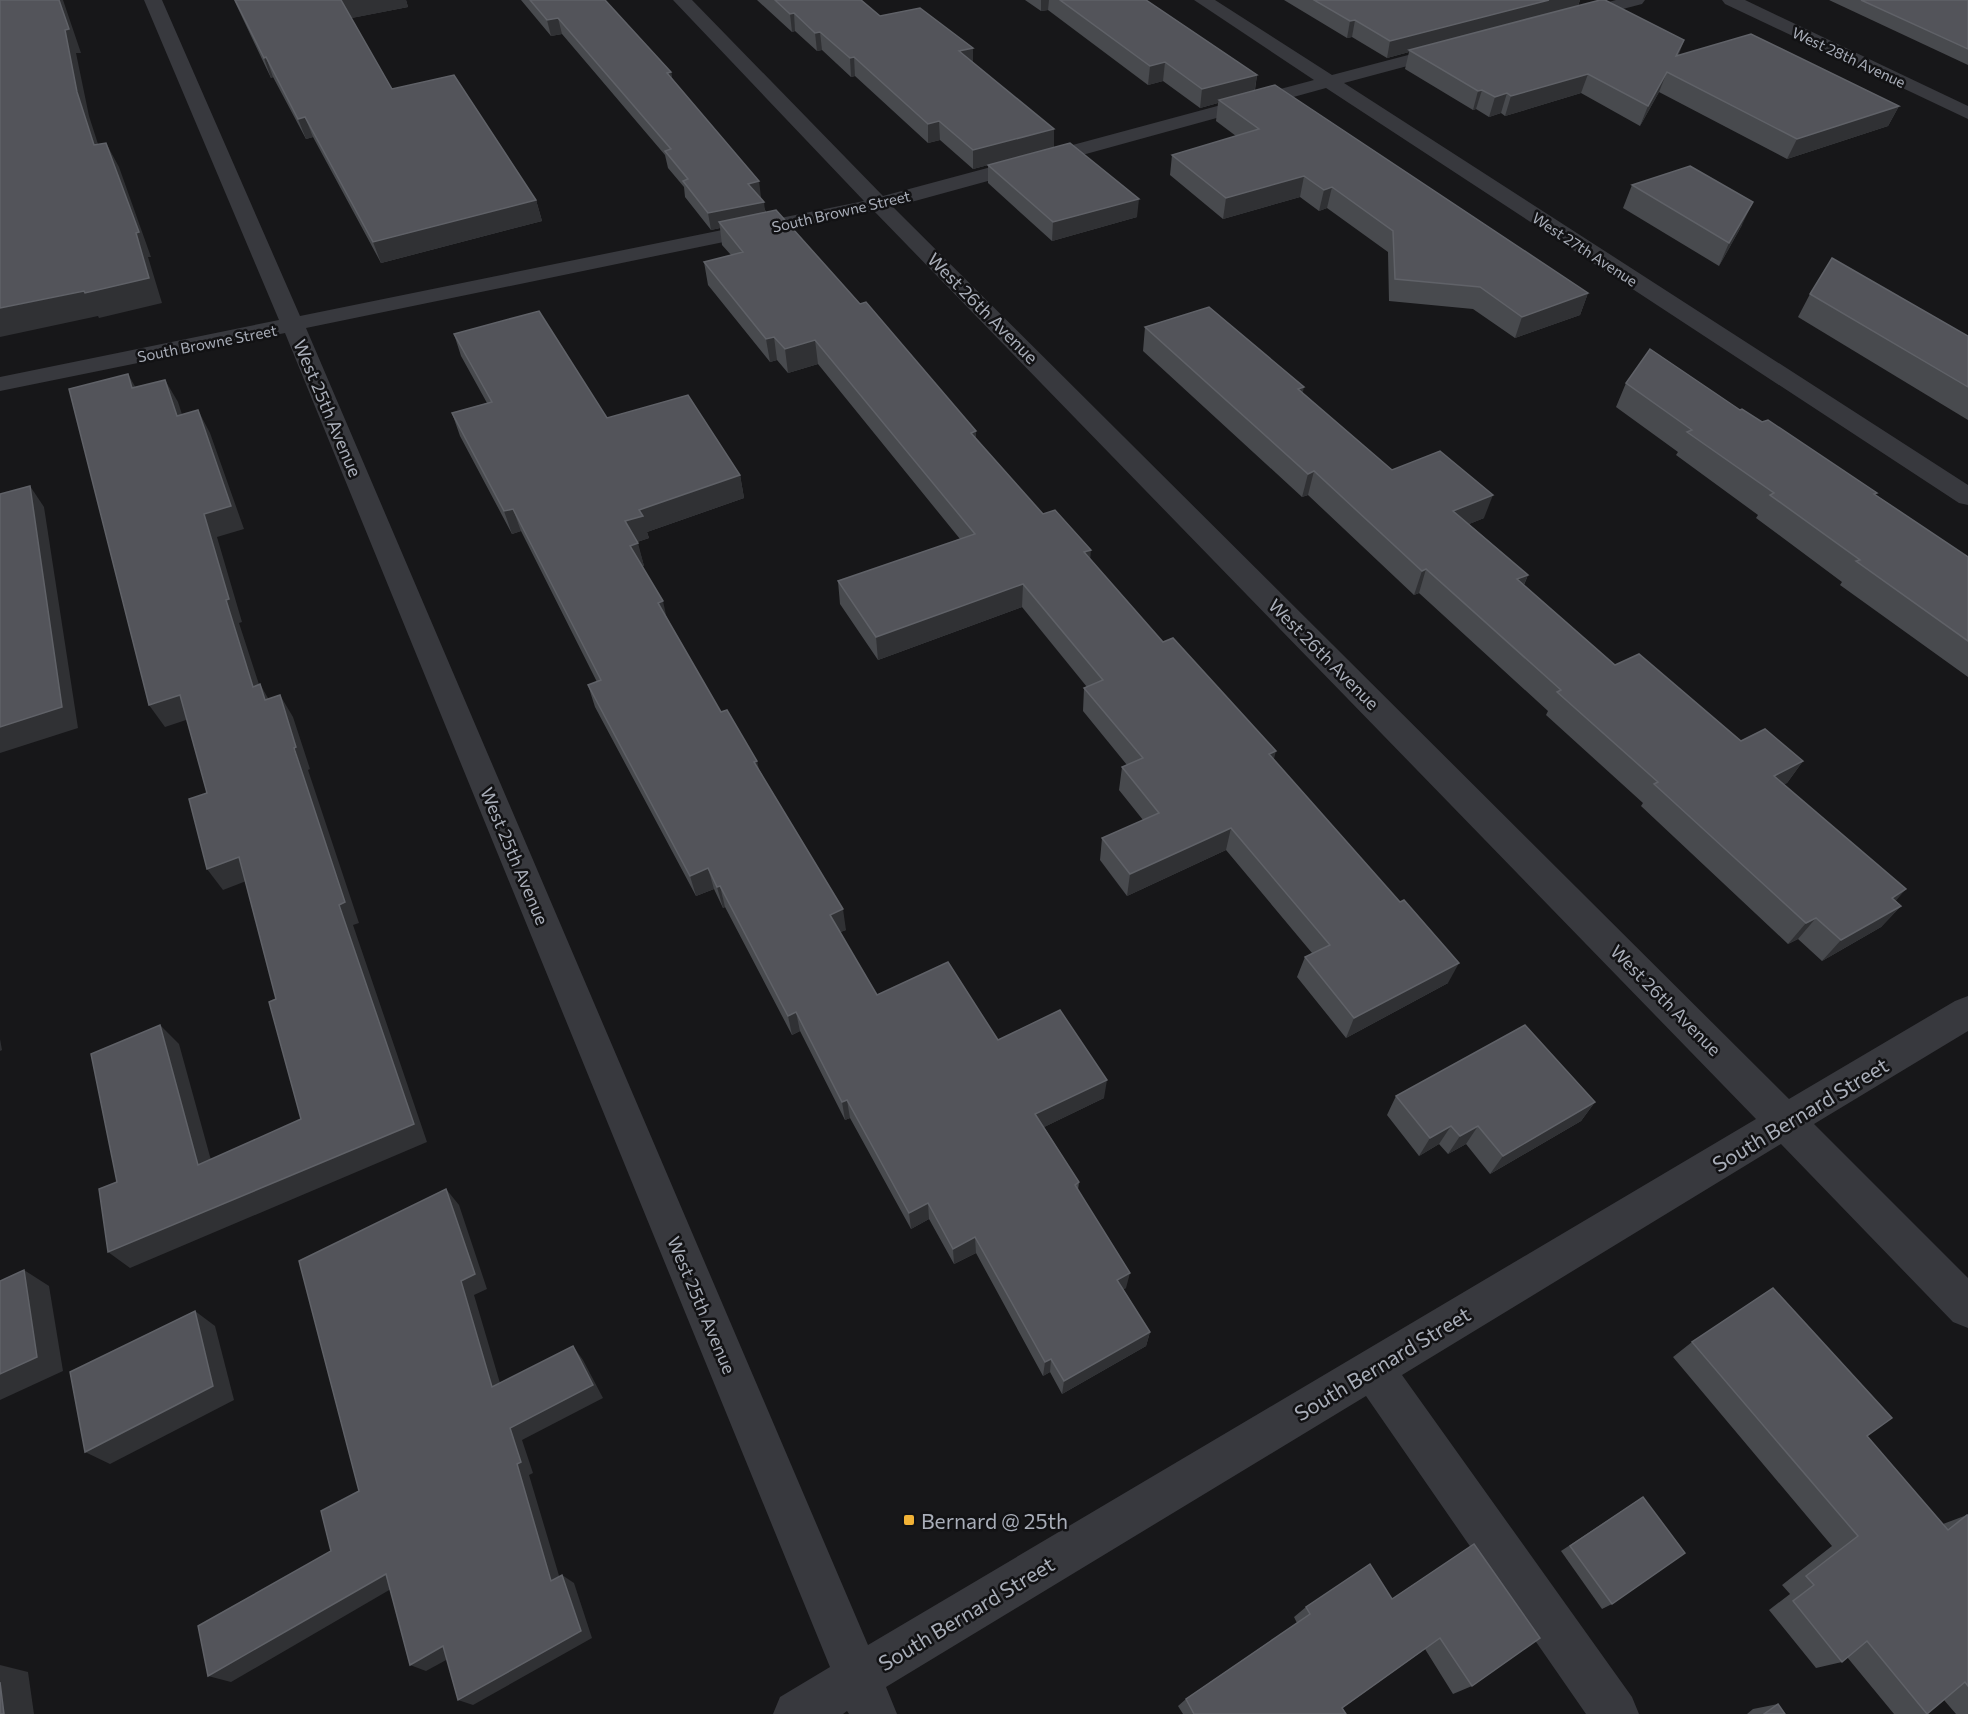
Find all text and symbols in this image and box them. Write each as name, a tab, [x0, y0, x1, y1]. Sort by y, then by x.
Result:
street label: West 28th Avenue	[1789, 23, 1909, 91]
street label: South Browne Street	[770, 186, 912, 236]
street label: West 27th Avenue	[1529, 208, 1641, 290]
street label: West 26th Avenue	[923, 248, 1043, 368]
street label: South Browne Street	[136, 321, 278, 365]
street label: West 25th Avenue	[289, 336, 367, 480]
street label: West 26th Avenue	[1264, 594, 1384, 714]
street label: West 25th Avenue	[476, 784, 554, 928]
street label: West 26th Avenue	[1606, 940, 1726, 1060]
street label: South Bernard Street	[1707, 1052, 1893, 1176]
street label: West 25th Avenue	[663, 1233, 741, 1377]
street label: South Bernard Street	[1289, 1301, 1475, 1425]
place label: Bernard @ 25th	[921, 1508, 1068, 1533]
marker: Bernard @ 25th	[902, 1513, 916, 1527]
street label: South Bernard Street	[873, 1551, 1059, 1675]

